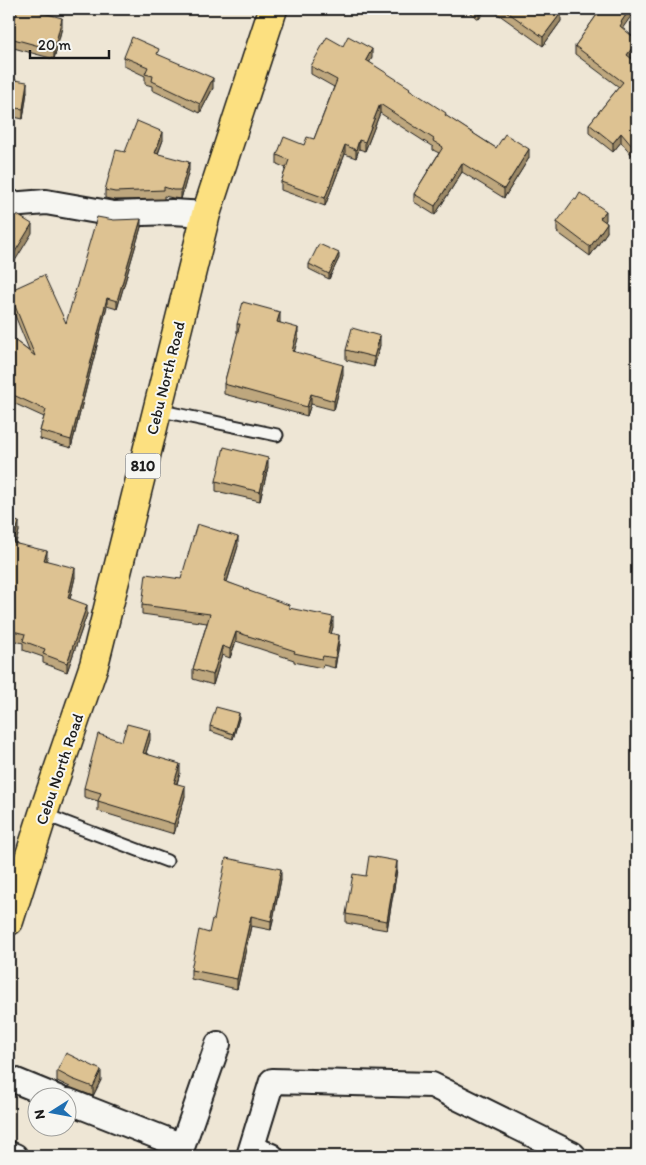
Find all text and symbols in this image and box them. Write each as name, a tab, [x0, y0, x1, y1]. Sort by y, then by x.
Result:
scale bar	[30, 28, 109, 60]
text: 20 m	[38, 36, 72, 54]
street label: Cebu North Road	[142, 319, 189, 437]
road number: 810	[126, 454, 160, 478]
street label: Cebu North Road	[32, 711, 88, 827]
north arrow	[28, 1088, 78, 1138]
text: N	[30, 1108, 49, 1121]

